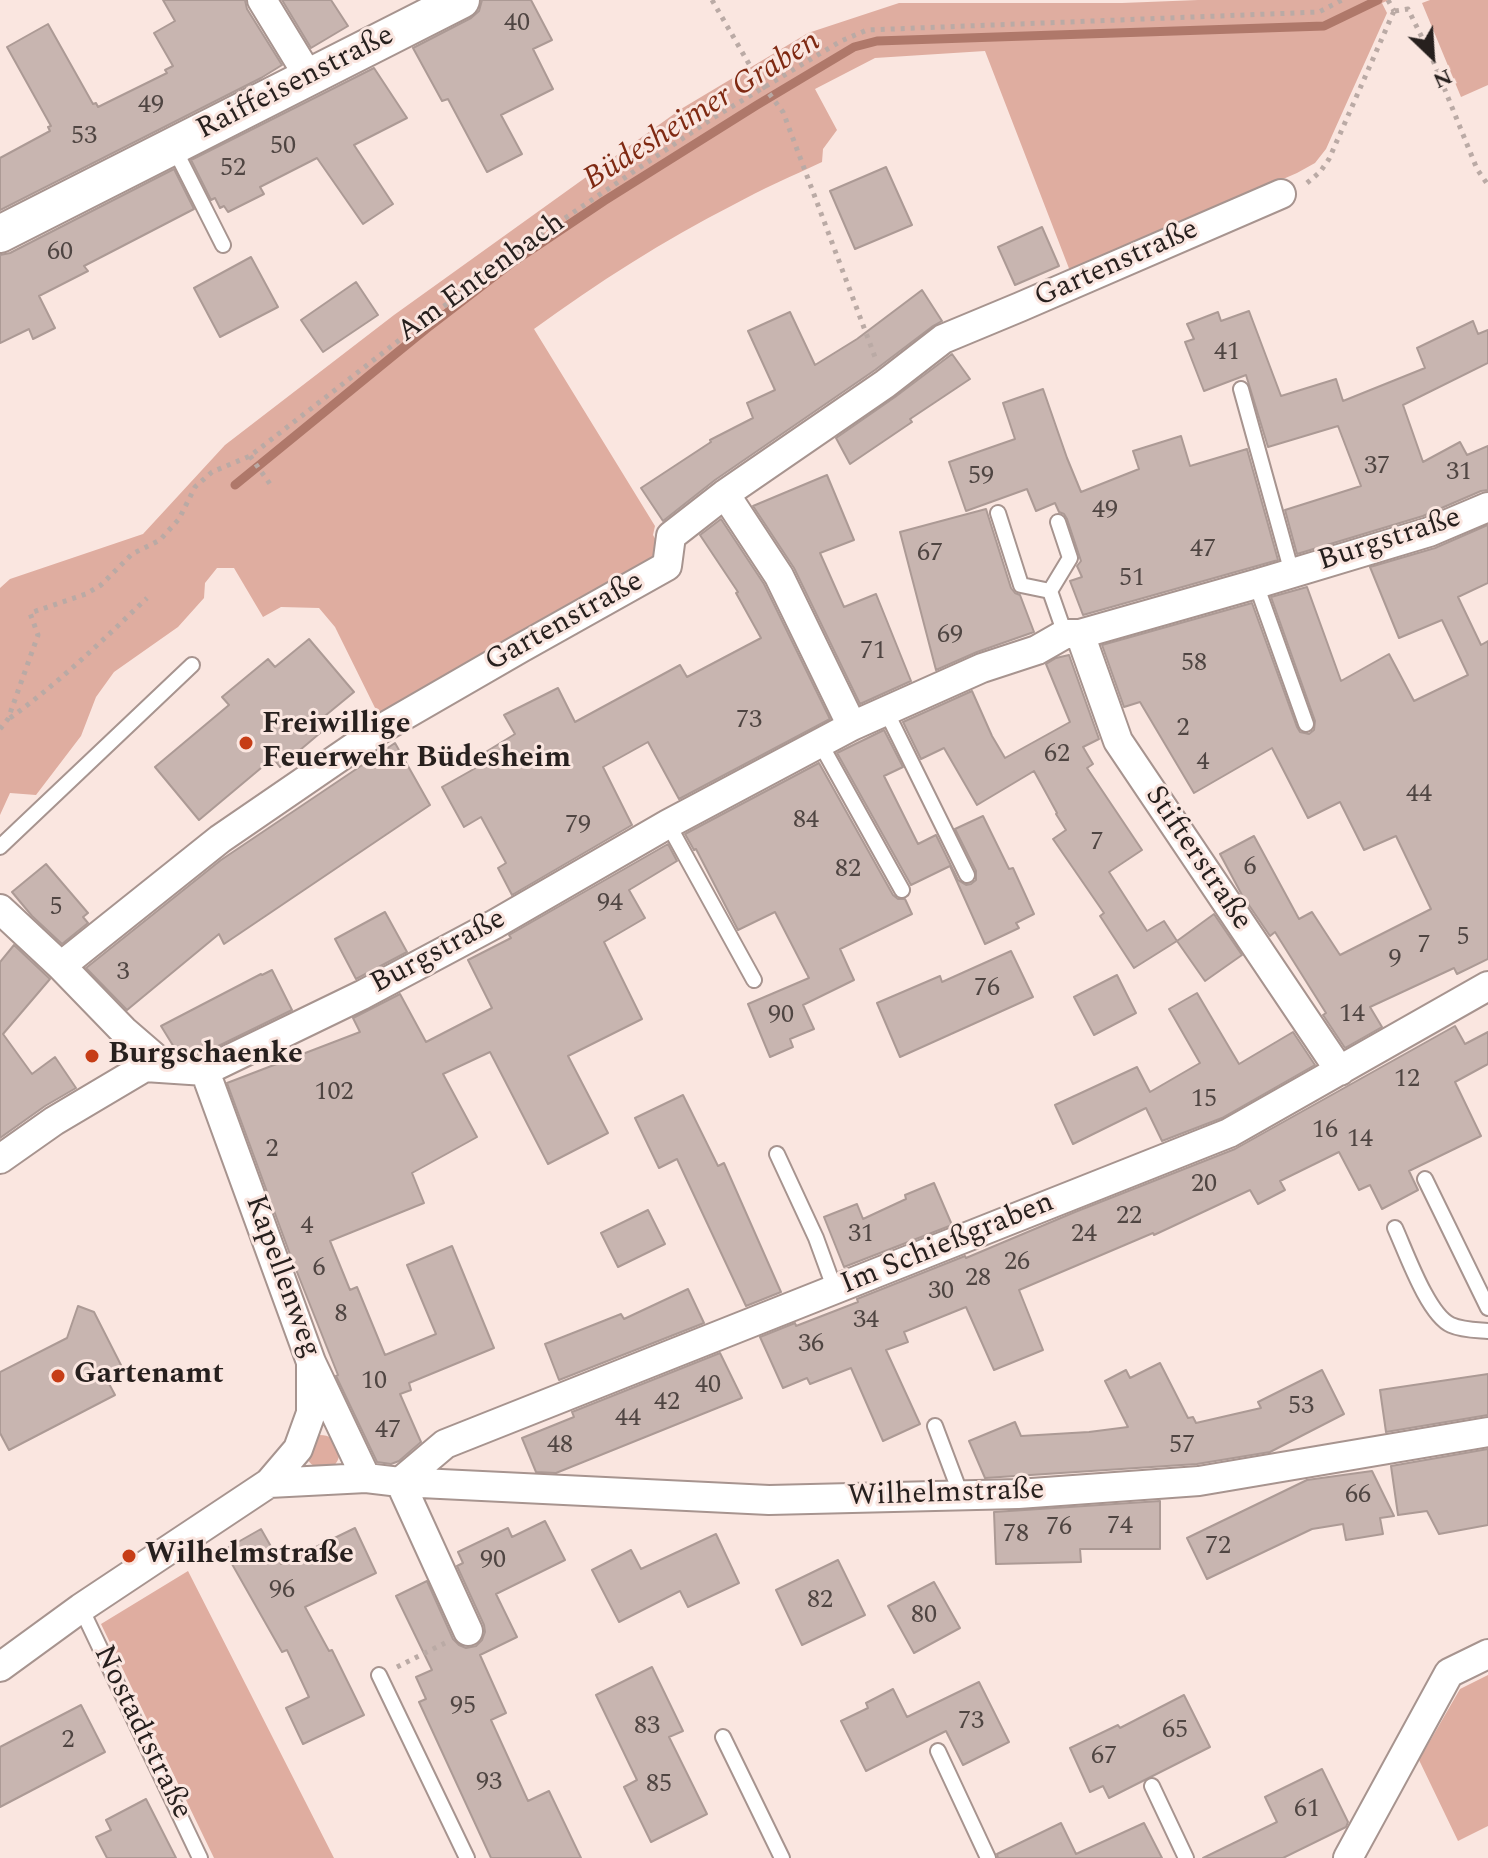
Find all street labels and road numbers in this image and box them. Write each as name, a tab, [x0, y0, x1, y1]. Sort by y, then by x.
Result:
street label: Raiffeisenstraße	[191, 19, 401, 149]
street label: Am Entenbach	[391, 206, 573, 352]
street label: Gartenstraße	[1030, 213, 1204, 317]
street label: Burgstraße	[1314, 501, 1466, 581]
street label: Gartenstraße	[480, 565, 650, 681]
street label: Stifterstraße	[1135, 780, 1259, 938]
street label: Burgstraße	[365, 902, 513, 1004]
street label: Im Schießgraben	[836, 1186, 1060, 1304]
street label: Kapellenweg	[235, 1191, 327, 1363]
street label: Wilhelmstraße	[847, 1474, 1045, 1516]
street label: Nostadtstraße	[83, 1640, 199, 1826]

